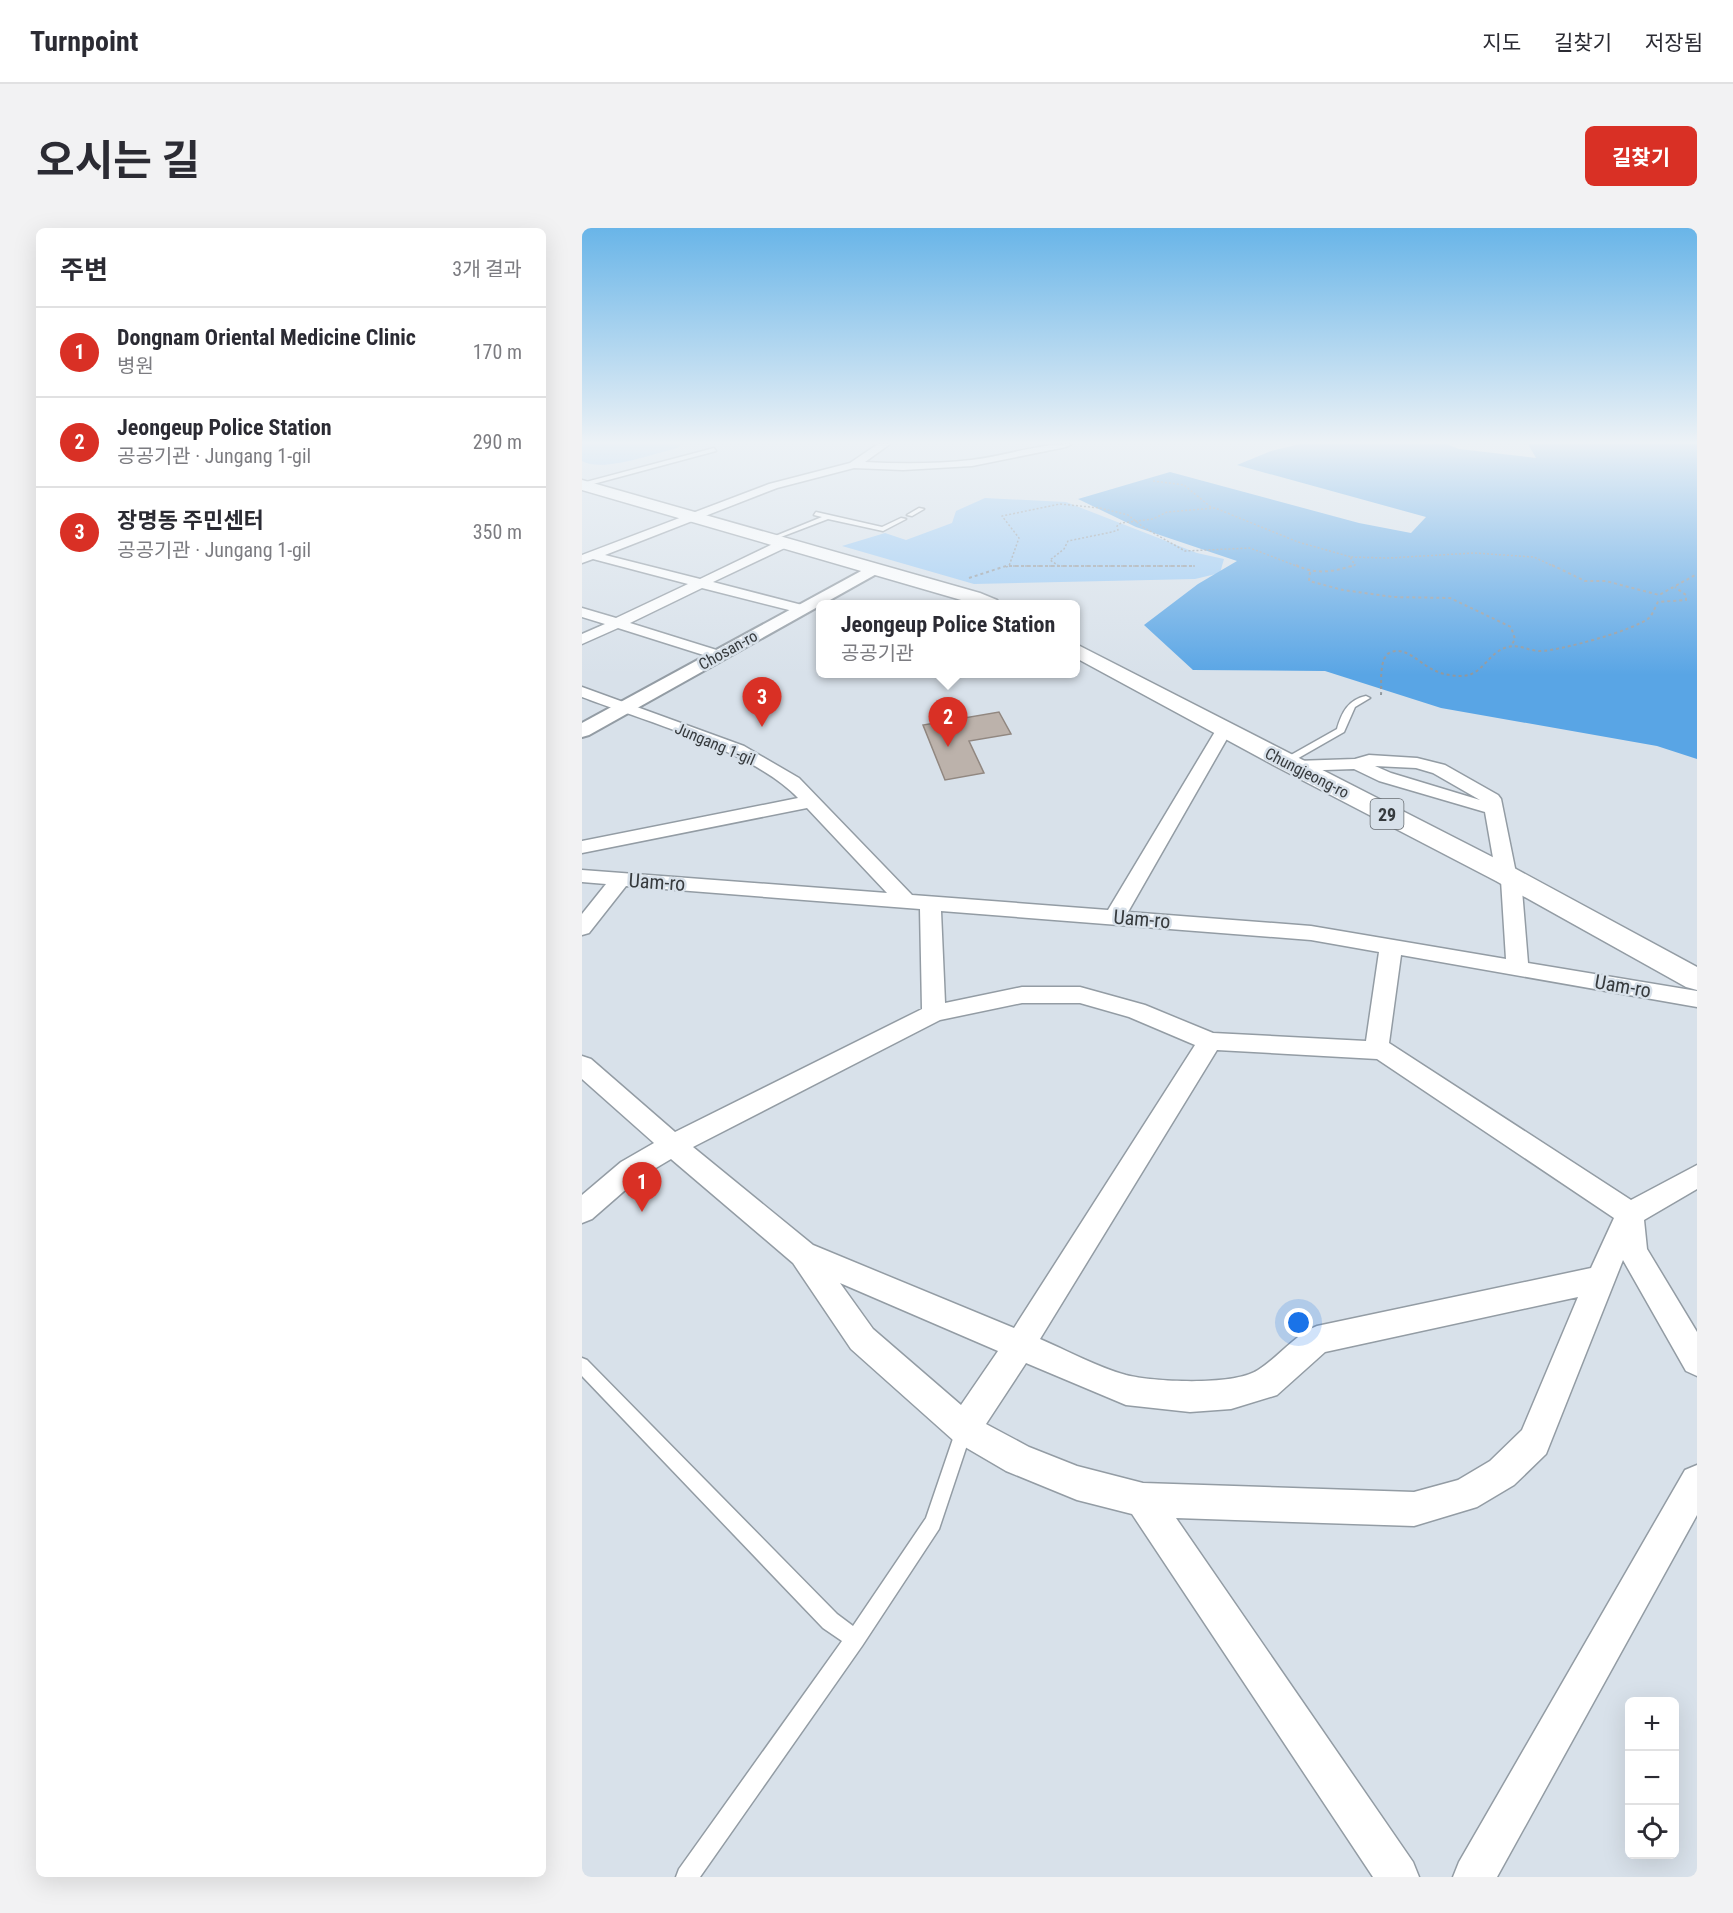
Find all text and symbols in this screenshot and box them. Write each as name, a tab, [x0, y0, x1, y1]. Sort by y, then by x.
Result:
text: Turnpoint	[30, 25, 138, 58]
text: 지도	[1482, 31, 1521, 55]
text: 길찾기	[1554, 31, 1612, 55]
text: 저장됨	[1645, 31, 1703, 55]
button: 길찾기	[1585, 126, 1697, 186]
text: 오시는 길	[36, 136, 200, 185]
text: 주변	[60, 255, 108, 285]
text: 3개 결과	[452, 257, 522, 281]
text: Dongnam Oriental Medicine Clinic	[117, 325, 416, 350]
text: 1	[74, 340, 85, 364]
text: 170 m	[473, 340, 522, 364]
text: 병원	[117, 354, 154, 378]
text: Jeongeup Police Station	[117, 415, 332, 440]
text: 2	[74, 430, 85, 454]
text: 290 m	[473, 430, 522, 454]
text: 공공기관 · Jungang 1-gil	[117, 444, 311, 468]
text: 장명동 주민센터	[117, 508, 264, 533]
text: 3	[74, 520, 85, 544]
text: 350 m	[473, 520, 522, 544]
text: 공공기관 · Jungang 1-gil	[117, 538, 311, 562]
popup	[816, 600, 1080, 678]
text: Jeongeup Police Station	[841, 612, 1055, 637]
street label: Chosan-ro	[695, 626, 761, 674]
text: 공공기관	[841, 641, 914, 665]
pin: 3	[742, 678, 782, 727]
pin: 2	[928, 698, 968, 747]
street label: Jungang 1-gil	[672, 719, 758, 769]
street label: Chungjeong-ro	[1262, 744, 1352, 802]
road number: 29	[1370, 799, 1404, 829]
street label: Uam-ro	[628, 868, 686, 896]
street label: Uam-ro	[1113, 905, 1171, 933]
street label: Uam-ro	[1593, 969, 1653, 1003]
pin: 1	[622, 1162, 662, 1212]
your location	[1284, 1308, 1313, 1337]
map controls	[1625, 1697, 1679, 1859]
button: +	[1625, 1697, 1679, 1751]
button: −	[1625, 1751, 1679, 1805]
button: locate	[1625, 1805, 1679, 1859]

